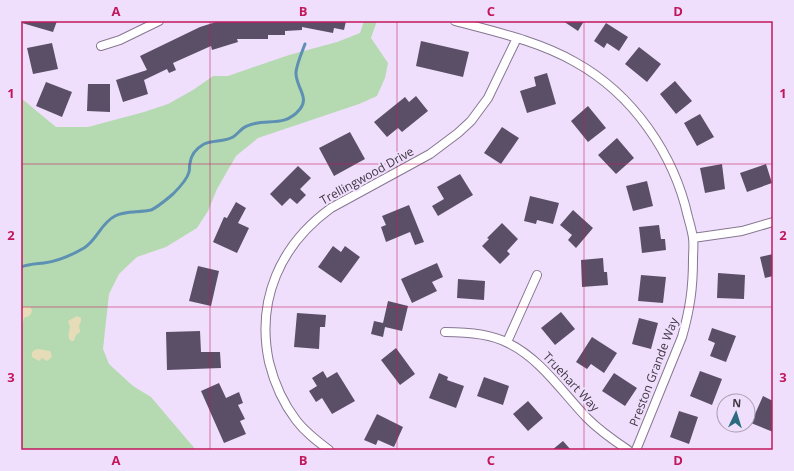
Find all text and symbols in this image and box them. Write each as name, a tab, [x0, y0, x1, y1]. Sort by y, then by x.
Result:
text: A	[112, 2, 121, 20]
text: B	[299, 2, 308, 20]
text: C	[487, 2, 495, 20]
text: D	[673, 2, 683, 20]
text: 1	[7, 84, 15, 102]
text: 1	[779, 84, 787, 102]
street label: Trellingwood Drive	[317, 143, 417, 208]
text: 2	[7, 226, 15, 244]
text: 2	[779, 226, 787, 244]
street label: Preston Grande Way	[625, 314, 682, 429]
street label: Truehart Way	[539, 348, 604, 416]
text: 3	[7, 368, 15, 386]
text: 3	[779, 368, 787, 386]
north arrow	[716, 393, 756, 433]
text: N	[732, 395, 742, 410]
text: A	[112, 451, 121, 469]
text: B	[299, 451, 308, 469]
text: C	[487, 451, 495, 469]
text: D	[673, 451, 683, 469]

